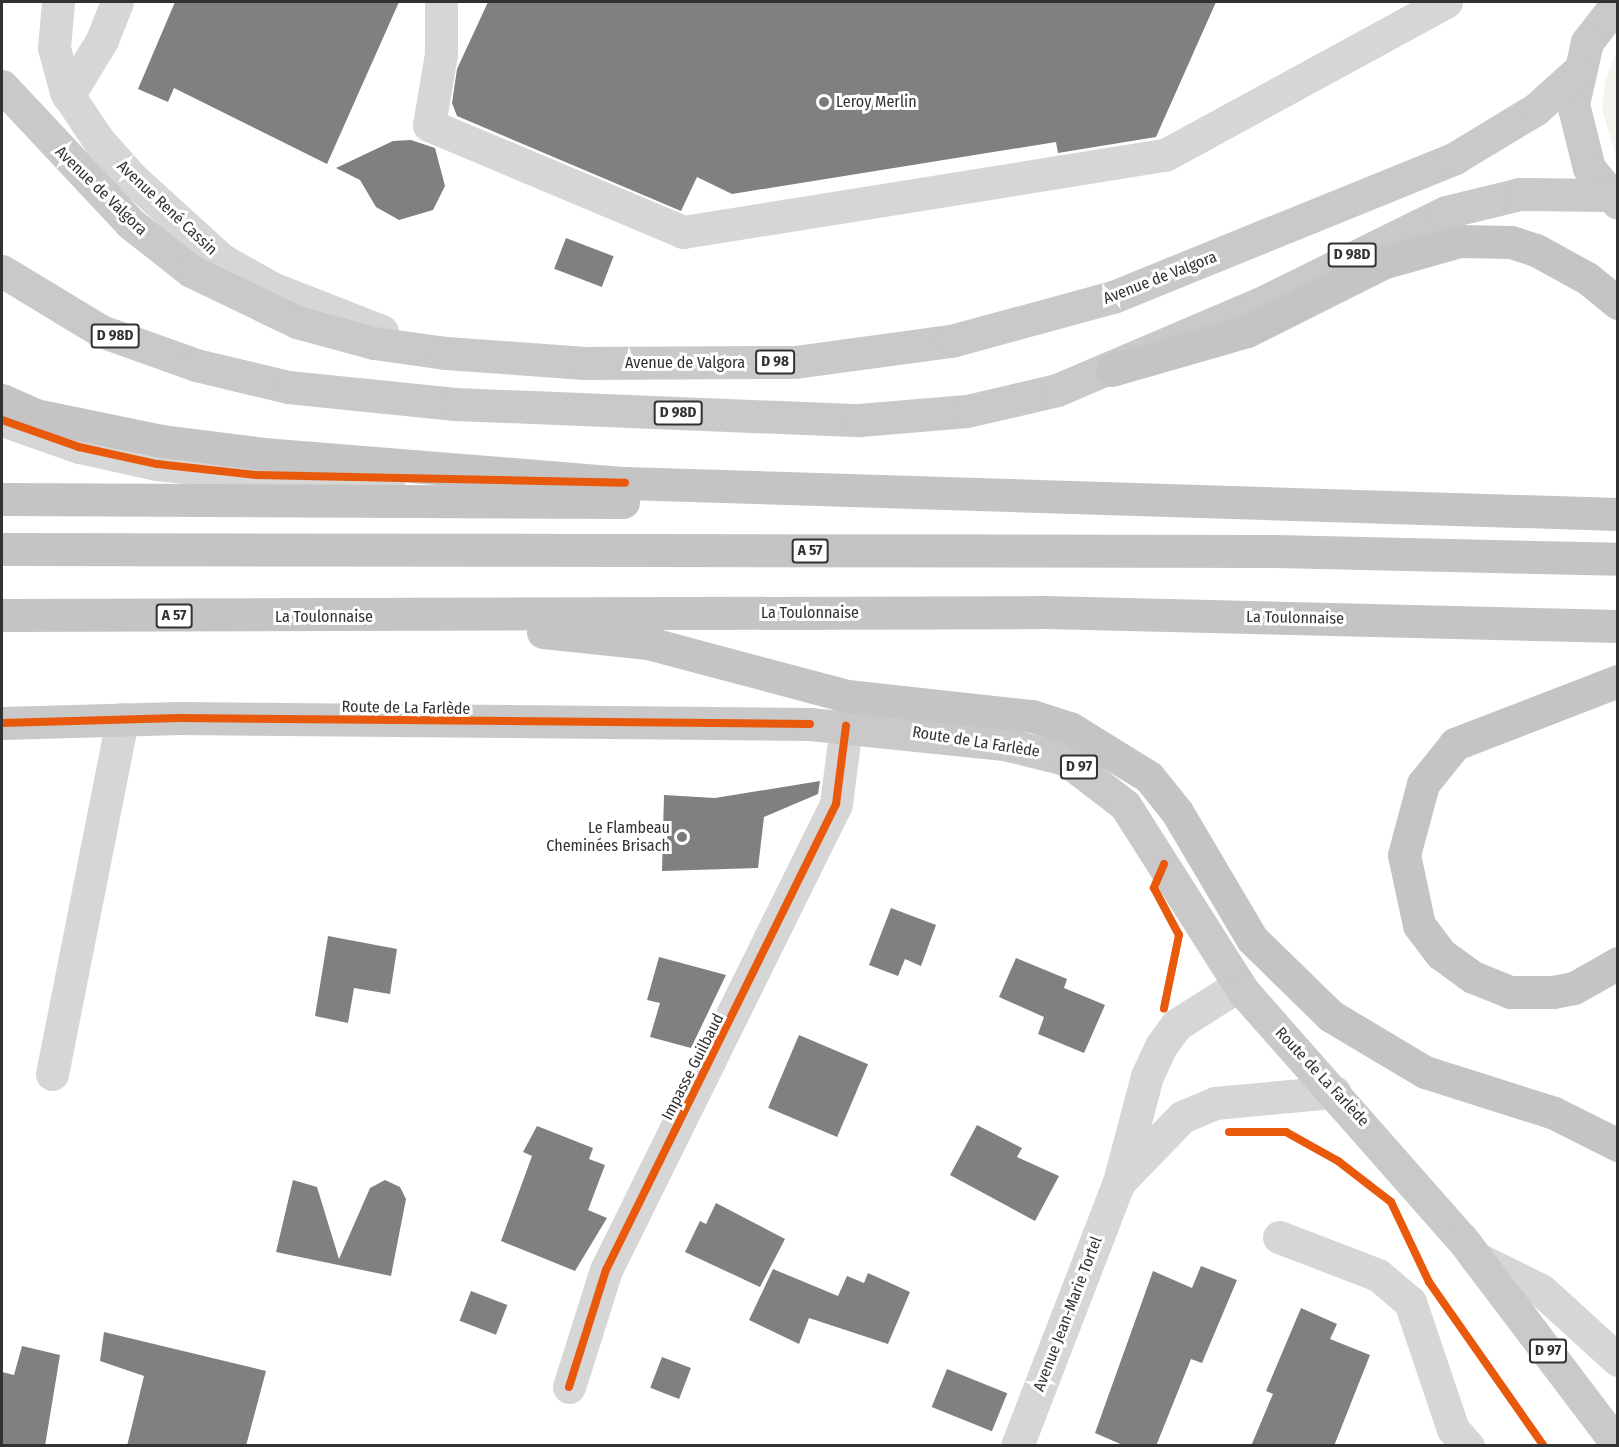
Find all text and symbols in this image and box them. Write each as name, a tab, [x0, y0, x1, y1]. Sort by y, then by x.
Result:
place label: Leroy Merlin	[836, 92, 917, 112]
marker: Leroy Merlin	[817, 95, 831, 109]
street label: Avenue de Valgora	[51, 142, 151, 240]
street label: Avenue René Cassin	[113, 157, 221, 259]
road number: D 98D	[1326, 243, 1378, 267]
street label: Avenue de Valgora	[1101, 248, 1219, 308]
road number: D 98D	[90, 324, 140, 348]
road number: D 98	[754, 350, 796, 374]
street label: Avenue de Valgora	[625, 353, 745, 373]
road number: D 98D	[652, 401, 704, 425]
road number: A 57	[790, 539, 830, 563]
street label: La Toulonnaise	[761, 603, 859, 623]
road number: A 57	[154, 604, 194, 628]
street label: La Toulonnaise	[275, 607, 373, 627]
street label: La Toulonnaise	[1246, 608, 1344, 628]
street label: Route de La Farlède	[341, 697, 471, 719]
street label: Route de La Farlède	[911, 722, 1041, 762]
road number: D 97	[1060, 755, 1098, 779]
place label: Le Flambeau Cheminées Brisach	[546, 818, 670, 856]
marker: Le Flambeau Cheminées Brisach	[675, 830, 689, 844]
street label: Impasse Guilbaud	[658, 1011, 728, 1123]
street label: Route de La Farlède	[1271, 1023, 1373, 1131]
street label: Avenue Jean-Marie Tortel	[1030, 1234, 1106, 1394]
road number: D 97	[1528, 1339, 1568, 1363]

